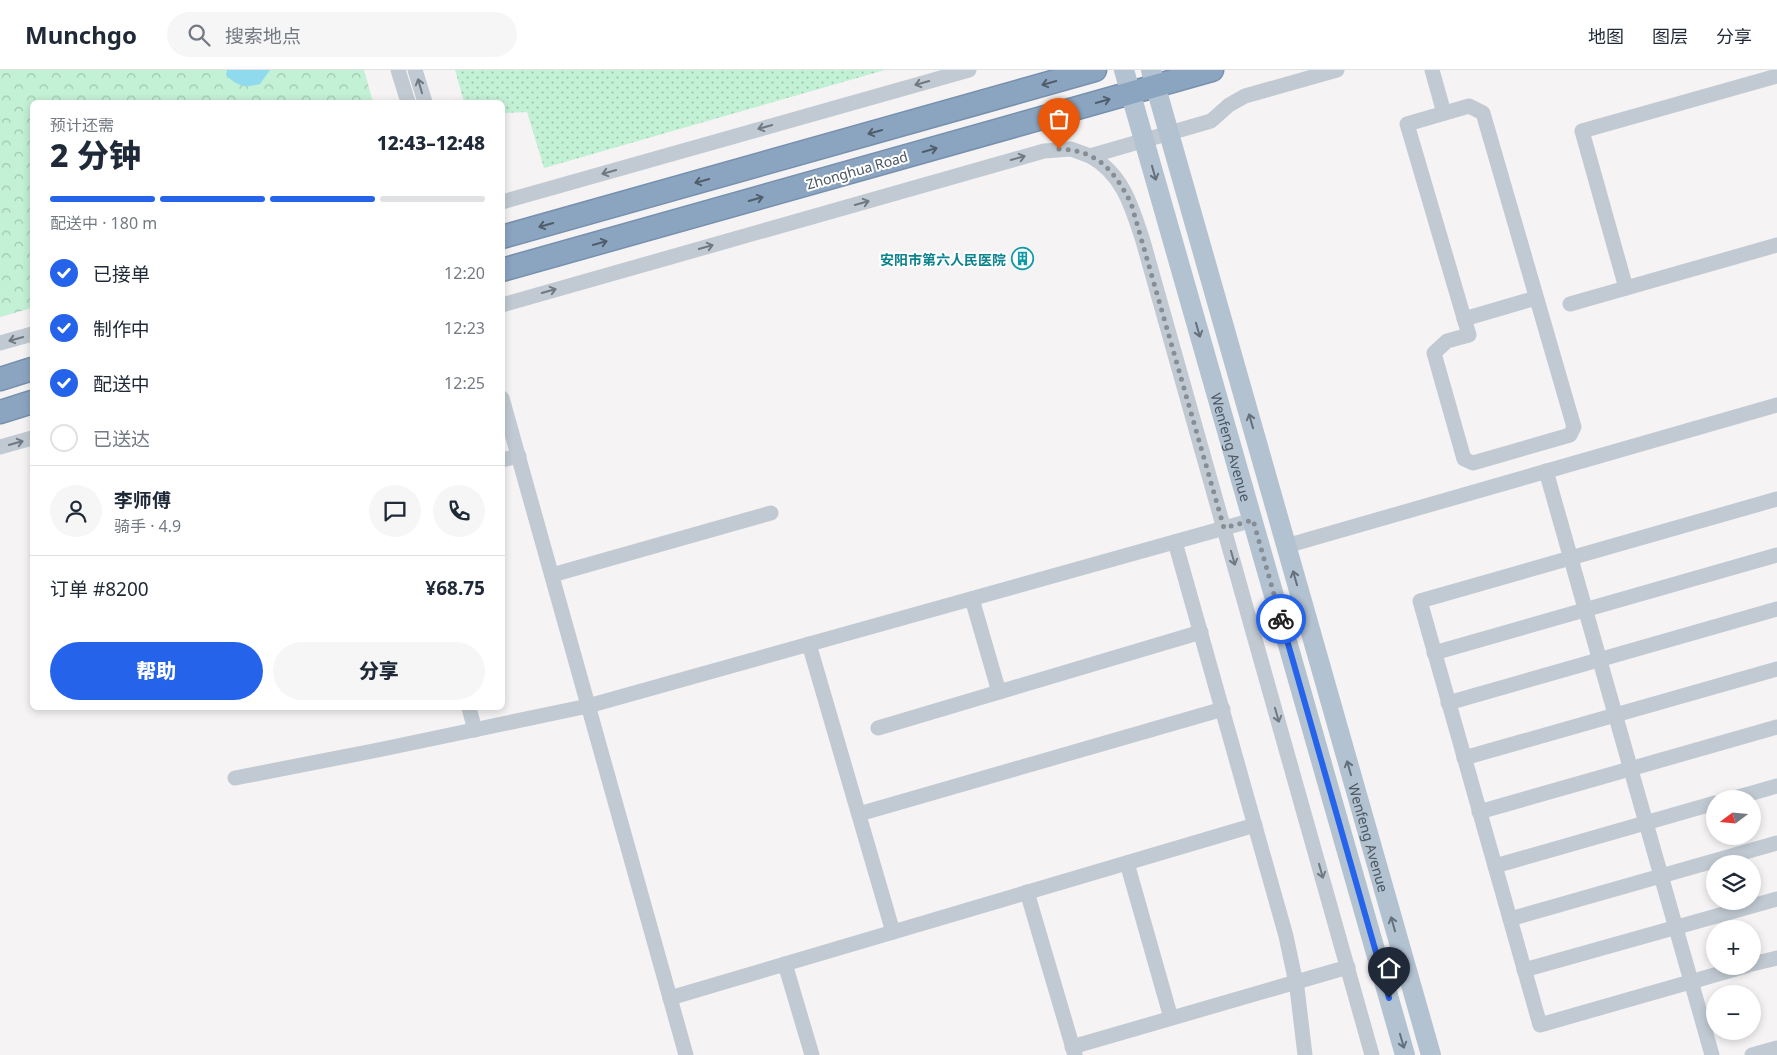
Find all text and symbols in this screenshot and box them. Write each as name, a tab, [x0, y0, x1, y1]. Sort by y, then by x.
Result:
search box	[167, 12, 517, 57]
text: Munchgo	[25, 18, 137, 51]
icon: search	[185, 21, 213, 49]
text: 搜索地点	[225, 23, 301, 49]
text: 地图	[1588, 24, 1624, 48]
text: 图层	[1652, 24, 1688, 48]
text: 分享	[1716, 24, 1752, 48]
one-way arrow	[415, 79, 424, 95]
one-way arrow	[914, 79, 930, 89]
one-way arrow	[1041, 79, 1057, 89]
one-way arrow	[1094, 95, 1110, 105]
pin	[1038, 98, 1080, 149]
icon: bag	[1045, 105, 1073, 133]
text: 预计还需	[50, 114, 114, 136]
one-way arrow	[758, 123, 774, 133]
one-way arrow	[868, 128, 884, 137]
text: 12:43–12:48	[377, 130, 485, 156]
text: 2 分钟	[50, 133, 141, 176]
one-way arrow	[921, 144, 937, 154]
street label: Zhonghua Road	[804, 146, 910, 194]
one-way arrow	[1010, 153, 1026, 163]
one-way arrow	[1149, 165, 1159, 181]
one-way arrow	[601, 167, 617, 177]
one-way arrow	[694, 177, 710, 186]
one-way arrow	[748, 193, 764, 203]
one-way arrow	[854, 197, 870, 207]
text: 配送中 · 180 m	[50, 212, 157, 234]
one-way arrow	[538, 221, 554, 230]
one-way arrow	[592, 237, 608, 247]
one-way arrow	[697, 242, 713, 251]
building icon: 安阳市第六人民医院	[1010, 247, 1034, 271]
place label: 安阳市第六人民医院	[880, 250, 1006, 269]
icon: check	[50, 259, 78, 287]
text: 已接单	[93, 261, 150, 287]
text: 12:20	[444, 262, 485, 284]
one-way arrow	[541, 286, 557, 296]
icon: check	[50, 314, 78, 342]
text: 制作中	[93, 316, 150, 342]
text: 12:23	[444, 317, 485, 339]
one-way arrow	[1194, 321, 1204, 337]
one-way arrow	[9, 335, 25, 344]
icon: check	[50, 369, 78, 397]
text: 配送中	[93, 371, 150, 397]
text: 12:25	[444, 372, 485, 394]
street label: Wenfeng Avenue	[1207, 390, 1256, 504]
one-way arrow	[1246, 414, 1255, 430]
text: 已送达	[93, 426, 150, 452]
one-way arrow	[8, 437, 24, 447]
button: person	[50, 485, 102, 537]
button: chat	[369, 485, 421, 537]
button: phone	[433, 485, 485, 537]
text: 李师傅	[114, 487, 171, 513]
text: 骑手 · 4.9	[114, 515, 181, 537]
one-way arrow	[1228, 550, 1238, 566]
one-way arrow	[1290, 570, 1300, 586]
text: ¥68.75	[425, 575, 485, 601]
text: 订单 #8200	[50, 576, 149, 602]
courier	[1256, 594, 1306, 644]
icon: bike	[1267, 605, 1295, 633]
button: 帮助	[50, 642, 263, 700]
button: 分享	[273, 642, 485, 700]
one-way arrow	[1273, 706, 1282, 722]
one-way arrow	[1344, 760, 1354, 776]
street label: Wenfeng Avenue	[1345, 781, 1394, 894]
north arrow	[1706, 790, 1761, 845]
map controls	[1706, 790, 1761, 1040]
button: layers	[1706, 855, 1761, 910]
one-way arrow	[1317, 863, 1326, 879]
one-way arrow	[1388, 916, 1398, 932]
button: +	[1706, 920, 1761, 975]
pin	[1368, 947, 1410, 998]
icon: home	[1375, 954, 1403, 982]
button: −	[1706, 985, 1761, 1040]
one-way arrow	[1397, 1033, 1407, 1049]

